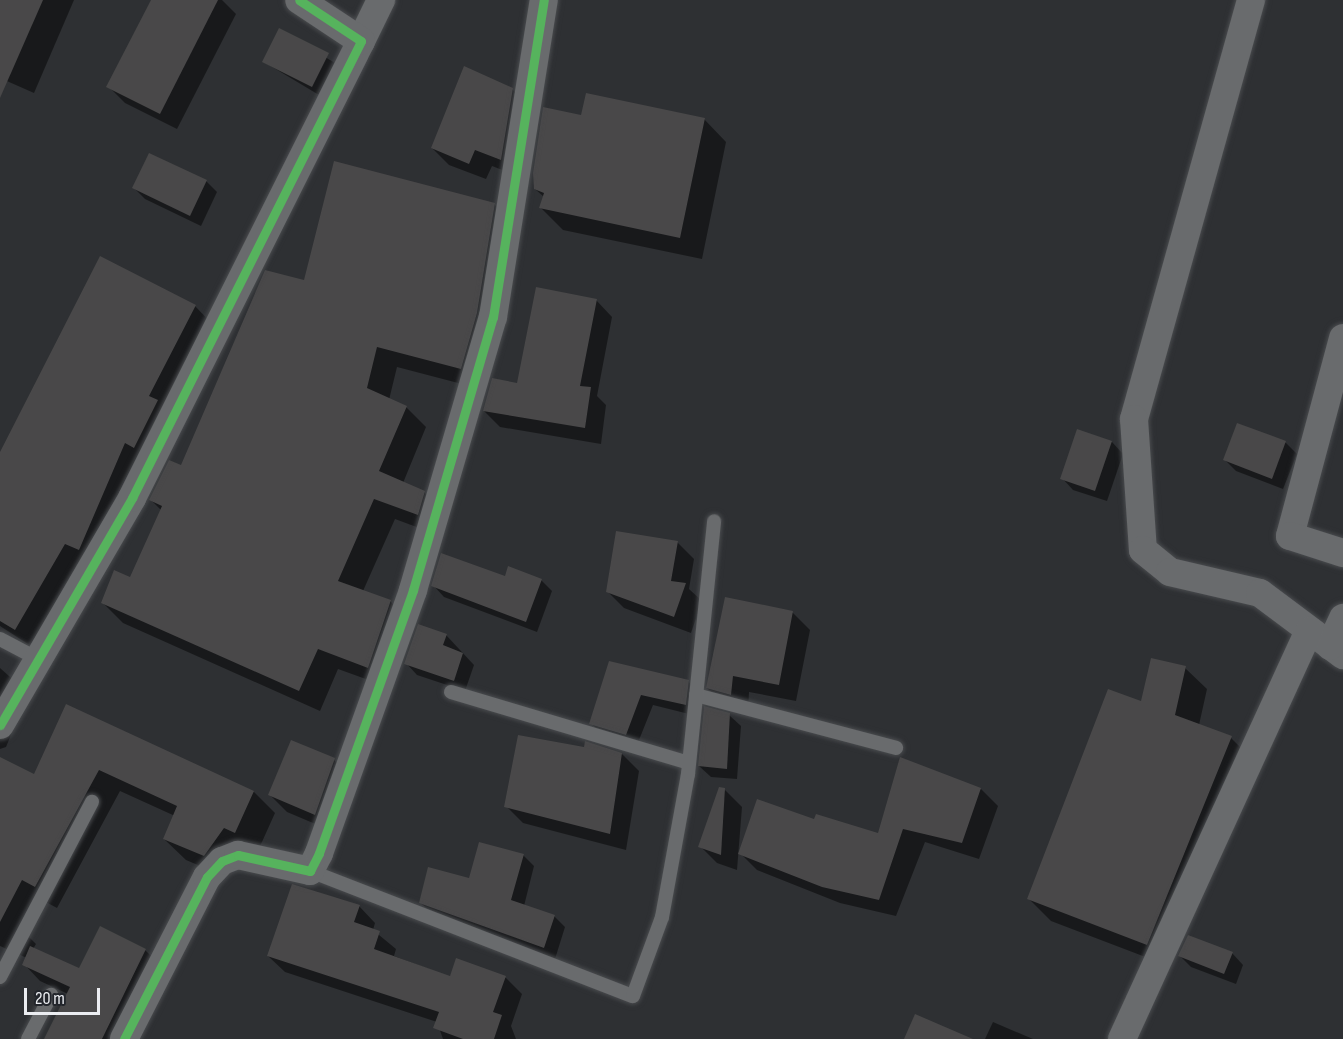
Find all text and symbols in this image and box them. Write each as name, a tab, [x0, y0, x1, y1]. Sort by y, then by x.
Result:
scale bar	[27, 976, 104, 1014]
text: 20 m	[35, 988, 65, 1009]

